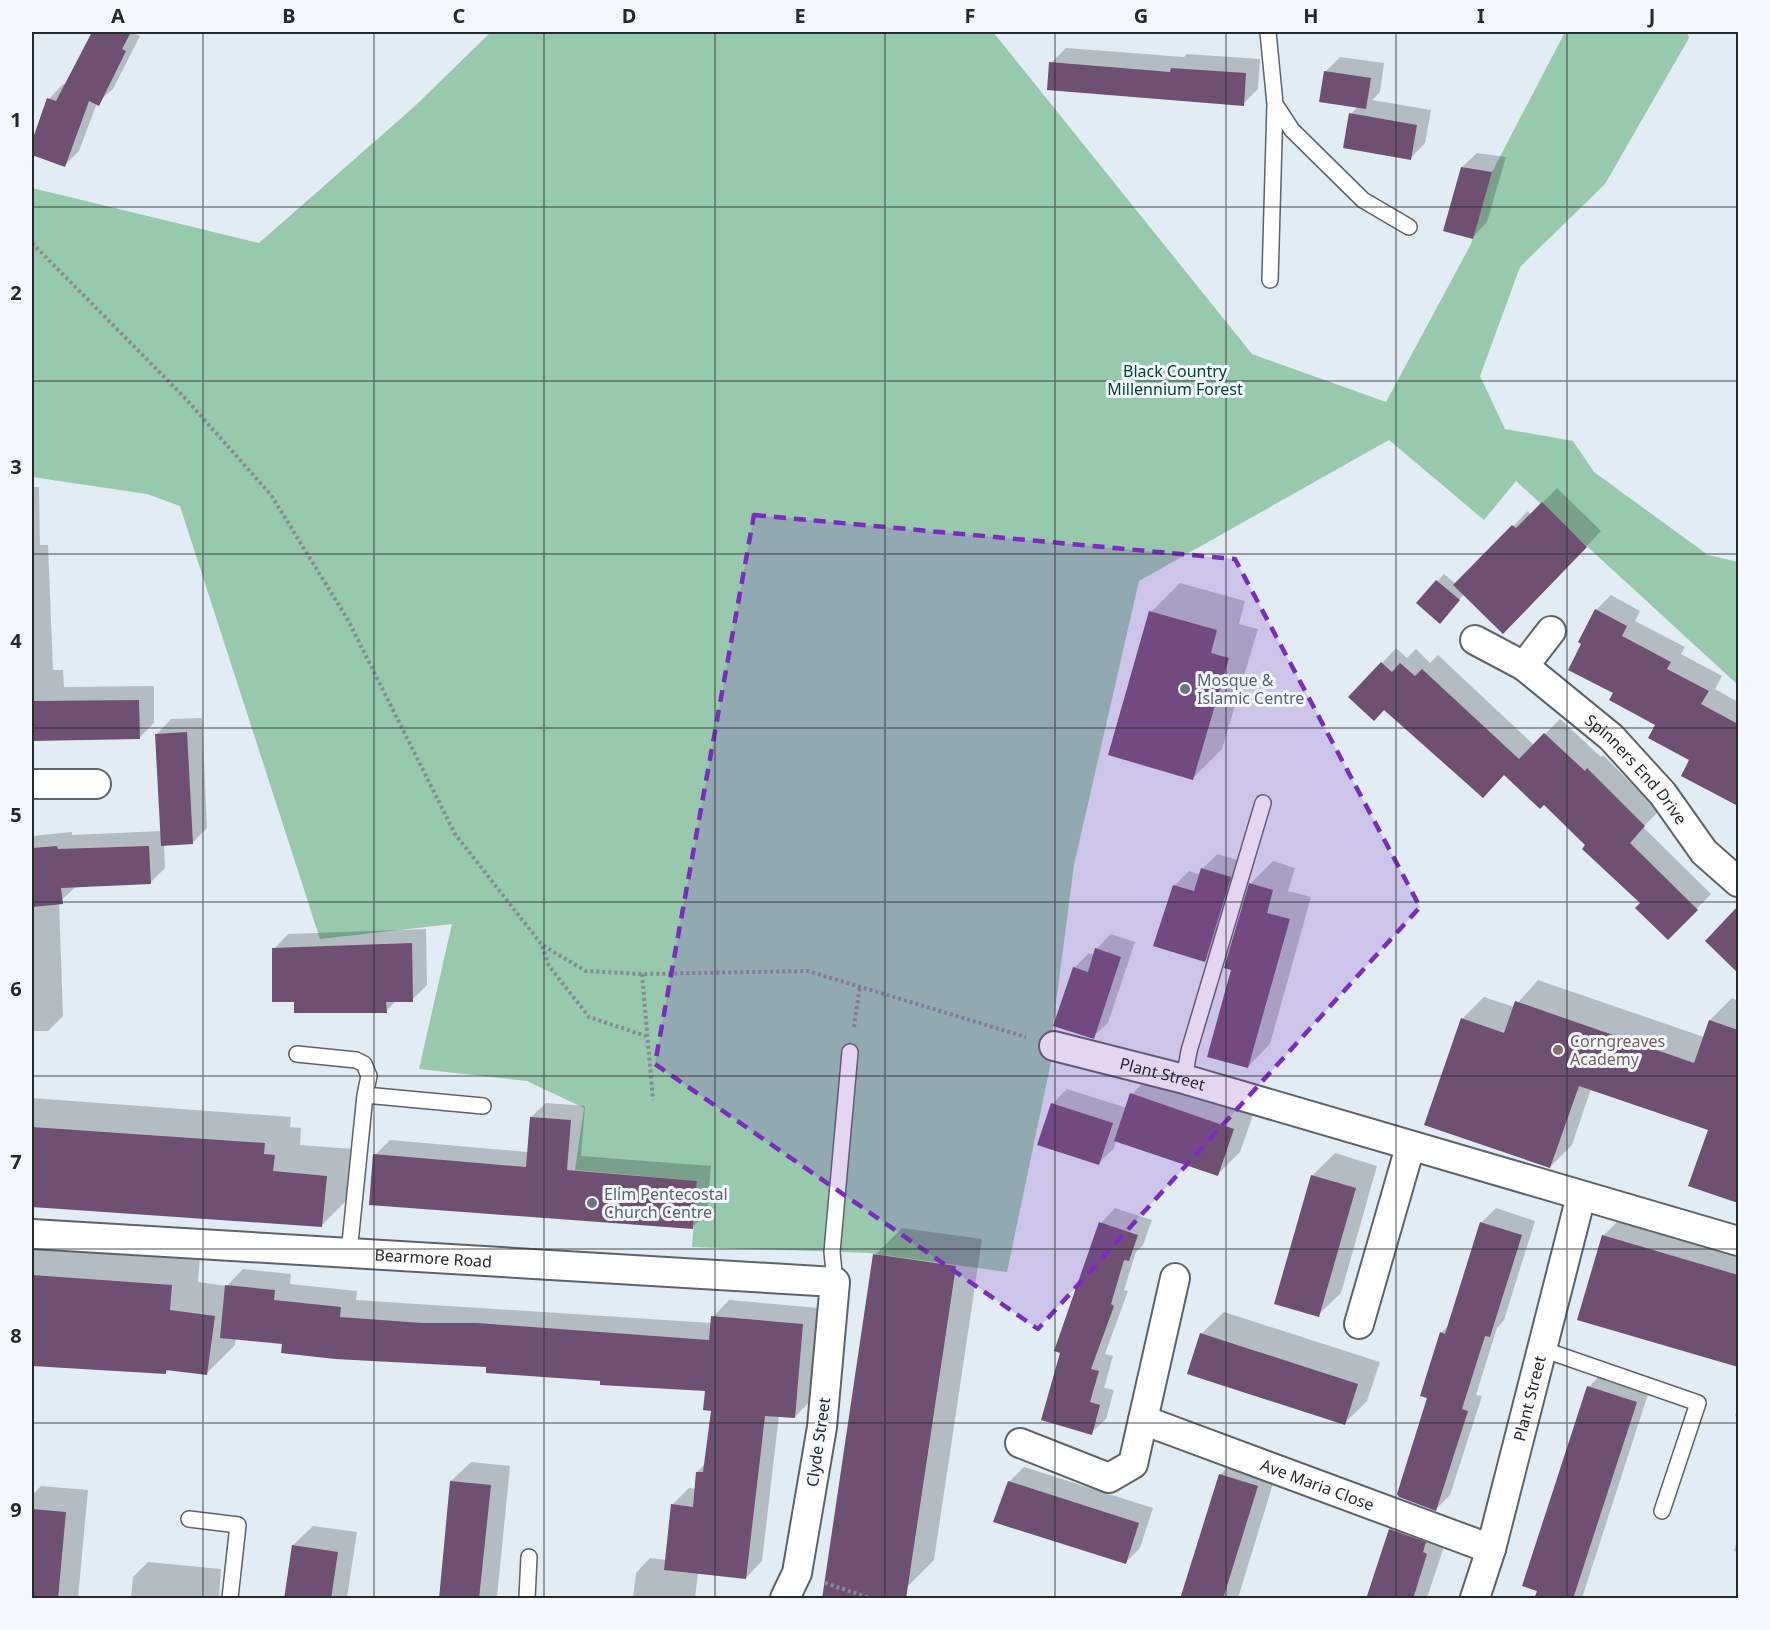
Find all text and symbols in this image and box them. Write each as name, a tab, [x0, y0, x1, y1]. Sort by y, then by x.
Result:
text: A	[111, 2, 125, 29]
text: B	[282, 2, 296, 29]
text: C	[453, 2, 466, 29]
text: D	[622, 2, 636, 29]
text: E	[794, 2, 806, 29]
text: F	[965, 2, 975, 29]
text: G	[1134, 2, 1148, 29]
text: H	[1303, 2, 1319, 29]
text: I	[1477, 2, 1485, 29]
text: J	[1647, 2, 1655, 29]
text: 1	[10, 106, 22, 133]
text: 2	[10, 279, 22, 306]
park label: Black Country Millennium Forest	[1107, 360, 1243, 400]
text: 3	[10, 453, 22, 480]
text: 4	[10, 627, 22, 654]
place label: Mosque & Islamic Centre	[1197, 669, 1304, 709]
marker: Mosque & Islamic Centre	[1178, 682, 1192, 696]
street label: Spinners End Drive	[1580, 709, 1692, 829]
text: 5	[10, 801, 22, 828]
text: 6	[10, 975, 22, 1002]
place label: Corngreaves Academy	[1570, 1030, 1665, 1070]
marker: Corngreaves Academy	[1551, 1043, 1565, 1057]
street label: Plant Street	[1118, 1052, 1208, 1096]
text: 7	[10, 1148, 22, 1175]
place label: Elim Pentecostal Church Centre	[604, 1183, 728, 1223]
marker: Elim Pentecostal Church Centre	[585, 1196, 599, 1210]
street label: Bearmore Road	[374, 1243, 493, 1272]
text: 8	[10, 1322, 22, 1349]
street label: Plant Street	[1508, 1353, 1551, 1443]
street label: Clyde Street	[801, 1396, 835, 1488]
street label: Ave Maria Close	[1257, 1454, 1377, 1516]
text: 9	[10, 1496, 22, 1523]

